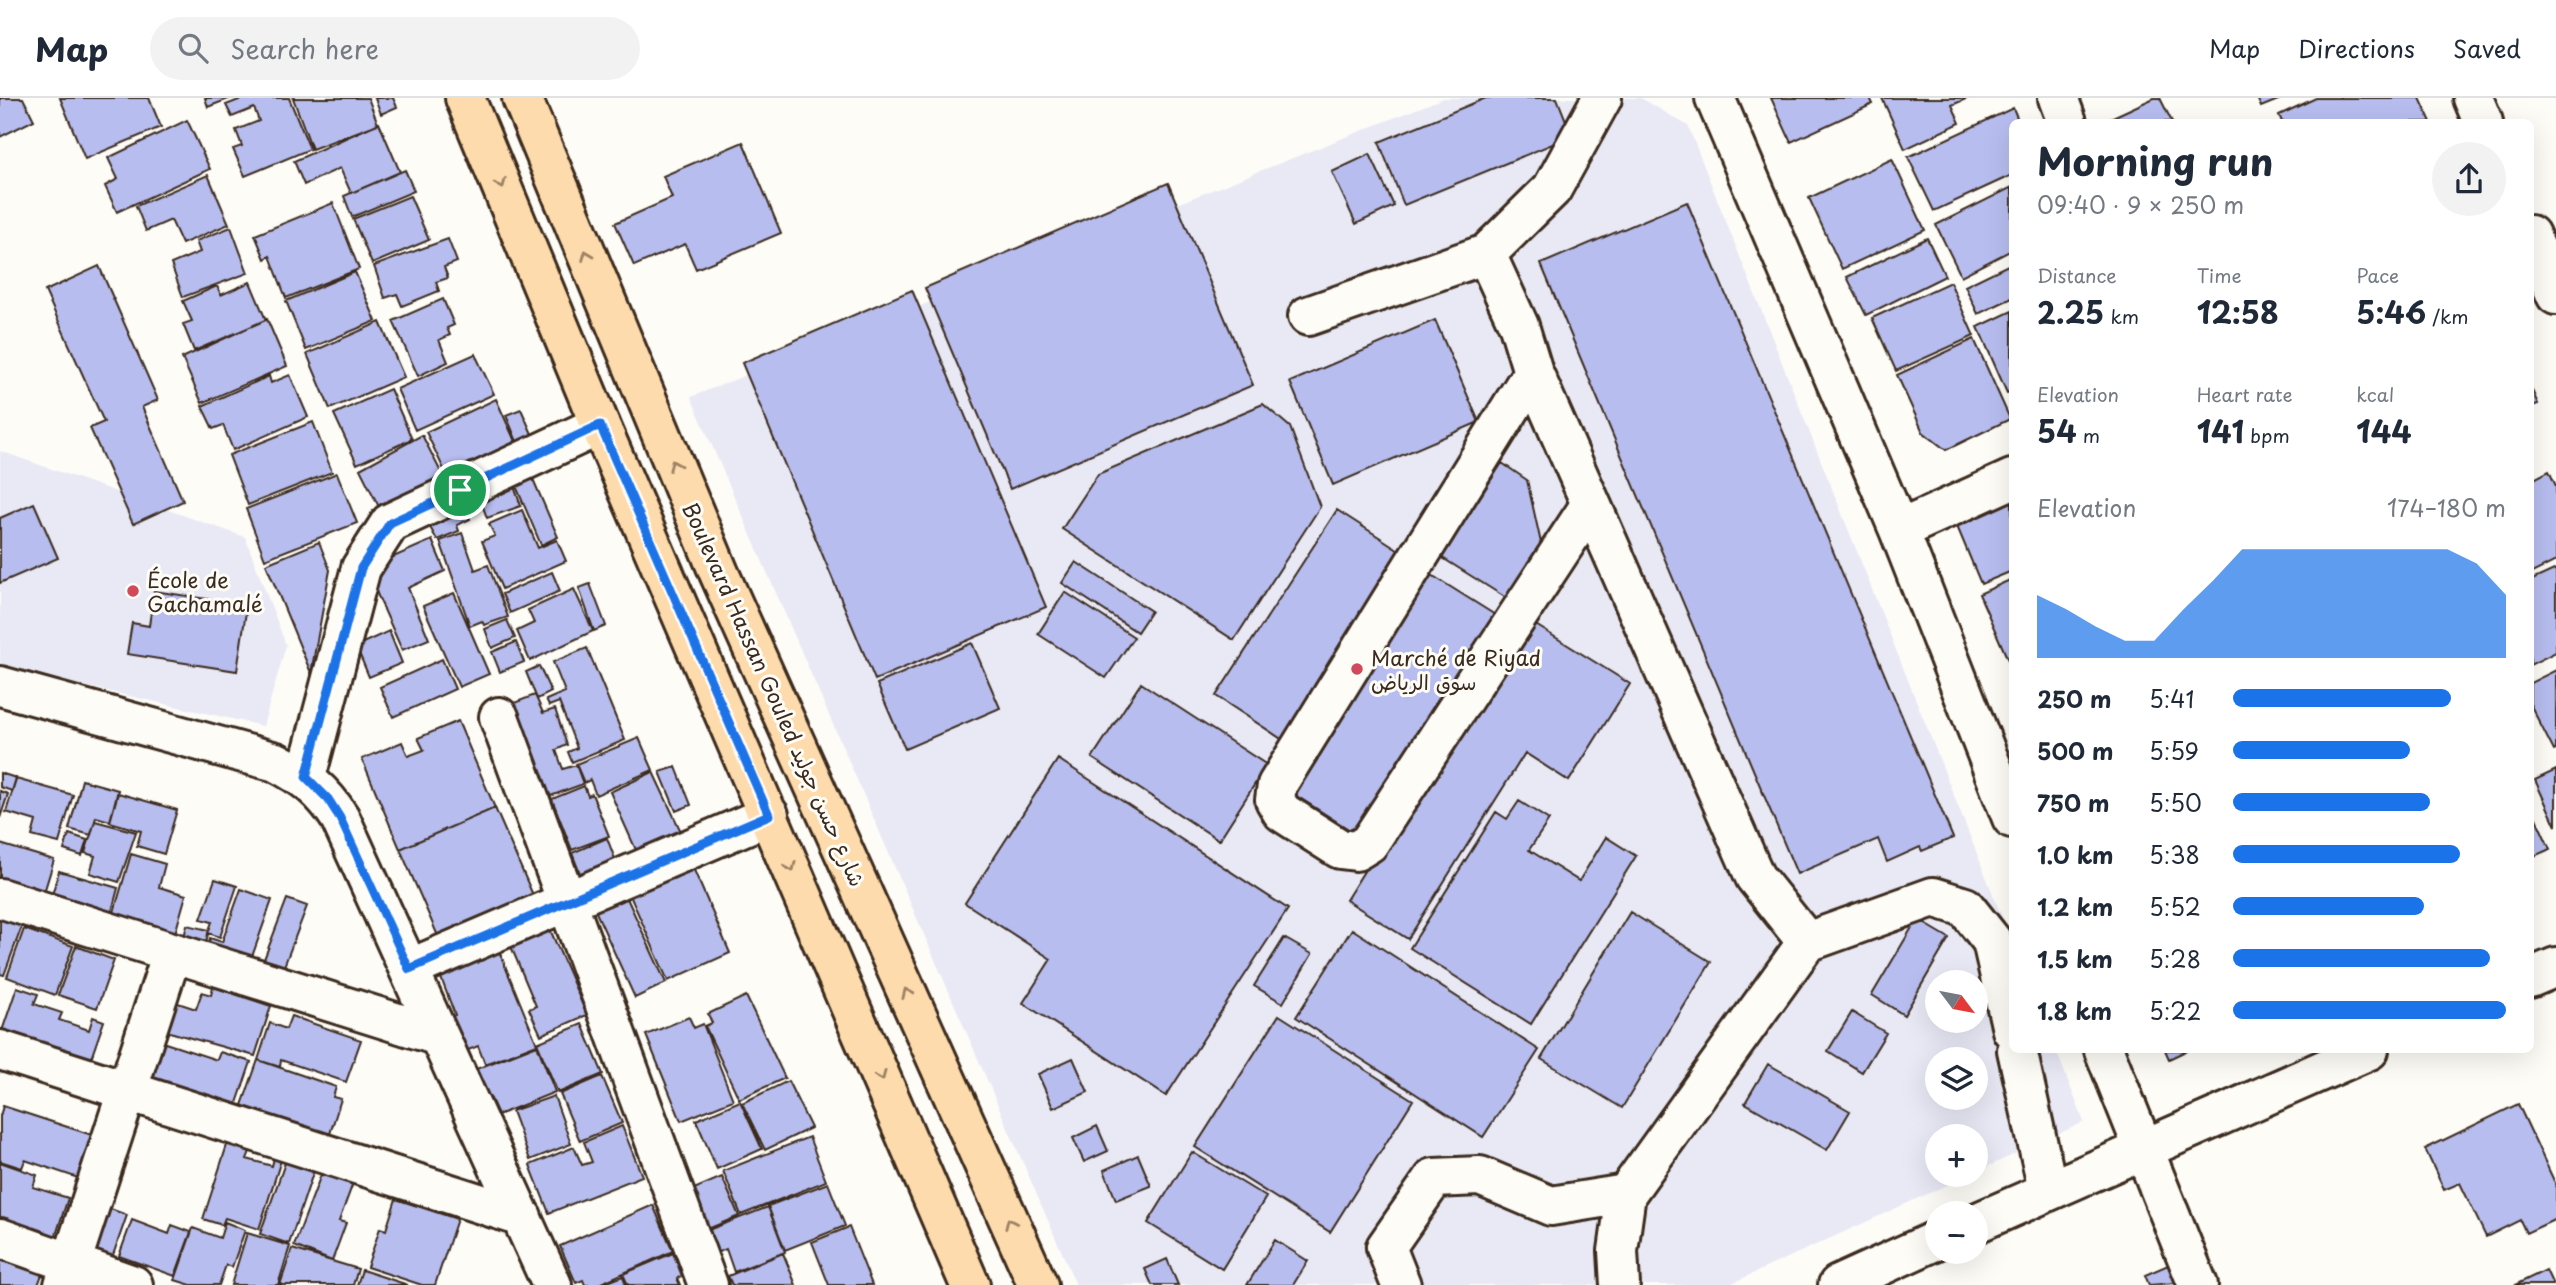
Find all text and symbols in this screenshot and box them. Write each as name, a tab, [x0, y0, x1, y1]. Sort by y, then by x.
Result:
search box	[150, 17, 640, 80]
text: Map	[35, 23, 108, 73]
icon: search	[174, 29, 212, 67]
text: Search here	[230, 29, 379, 68]
text: Map	[2209, 30, 2260, 66]
text: Directions	[2298, 30, 2415, 66]
text: Saved	[2453, 30, 2521, 66]
text: Morning run	[2037, 132, 2273, 189]
button: share	[2432, 142, 2506, 216]
one-way arrow	[493, 176, 507, 189]
text: 09:40 · 9 × 250 m	[2037, 187, 2244, 222]
one-way arrow	[581, 250, 595, 262]
text: Distance	[2037, 261, 2117, 289]
text: Time	[2197, 261, 2242, 289]
text: Pace	[2356, 261, 2399, 289]
text: 2.25	[2037, 289, 2104, 334]
text: 12:58	[2197, 289, 2279, 334]
text: 5:46	[2356, 289, 2426, 334]
text: km	[2104, 302, 2139, 330]
text: /km	[2426, 302, 2469, 330]
text: Elevation	[2037, 380, 2119, 408]
text: Heart rate	[2197, 380, 2293, 408]
text: kcal	[2356, 380, 2394, 408]
text: 54	[2037, 408, 2077, 453]
text: 141	[2197, 408, 2244, 453]
text: 144	[2356, 408, 2412, 453]
text: m	[2077, 421, 2100, 449]
text: bpm	[2244, 421, 2290, 449]
pin	[430, 460, 490, 520]
one-way arrow	[668, 460, 682, 473]
icon: arrive	[441, 471, 479, 509]
text: Elevation	[2037, 490, 2136, 525]
text: 174–180 m	[2387, 490, 2506, 525]
street label: Boulevard Hassan Gouled شارع حسن جوليد	[675, 497, 875, 892]
place label: École de Gachamalé	[147, 563, 263, 619]
marker: École de Gachamalé	[125, 583, 141, 599]
place label: Marché de Riyad سوق الرياض	[1371, 641, 1541, 697]
marker: Marché de Riyad سوق الرياض	[1349, 661, 1365, 677]
text: 250 m	[2037, 681, 2112, 716]
text: 5:41	[2149, 681, 2195, 716]
text: 500 m	[2037, 733, 2114, 768]
text: 5:59	[2149, 733, 2199, 768]
text: 750 m	[2037, 785, 2109, 820]
text: 5:50	[2149, 785, 2202, 820]
text: 1.0 km	[2037, 837, 2114, 872]
text: 5:38	[2149, 837, 2200, 872]
one-way arrow	[783, 859, 797, 872]
text: 1.2 km	[2037, 889, 2113, 924]
text: 5:52	[2149, 889, 2201, 924]
text: 1.5 km	[2037, 941, 2113, 976]
text: 5:28	[2149, 941, 2201, 976]
north arrow	[1925, 970, 1988, 1032]
map controls	[1925, 970, 1988, 1264]
one-way arrow	[901, 987, 915, 1000]
text: 1.8 km	[2037, 993, 2112, 1028]
text: 5:22	[2149, 993, 2201, 1028]
button: layers	[1925, 1047, 1988, 1110]
one-way arrow	[872, 1069, 886, 1081]
button: +	[1925, 1124, 1988, 1187]
button: −	[1925, 1201, 1988, 1264]
one-way arrow	[1004, 1218, 1018, 1230]

